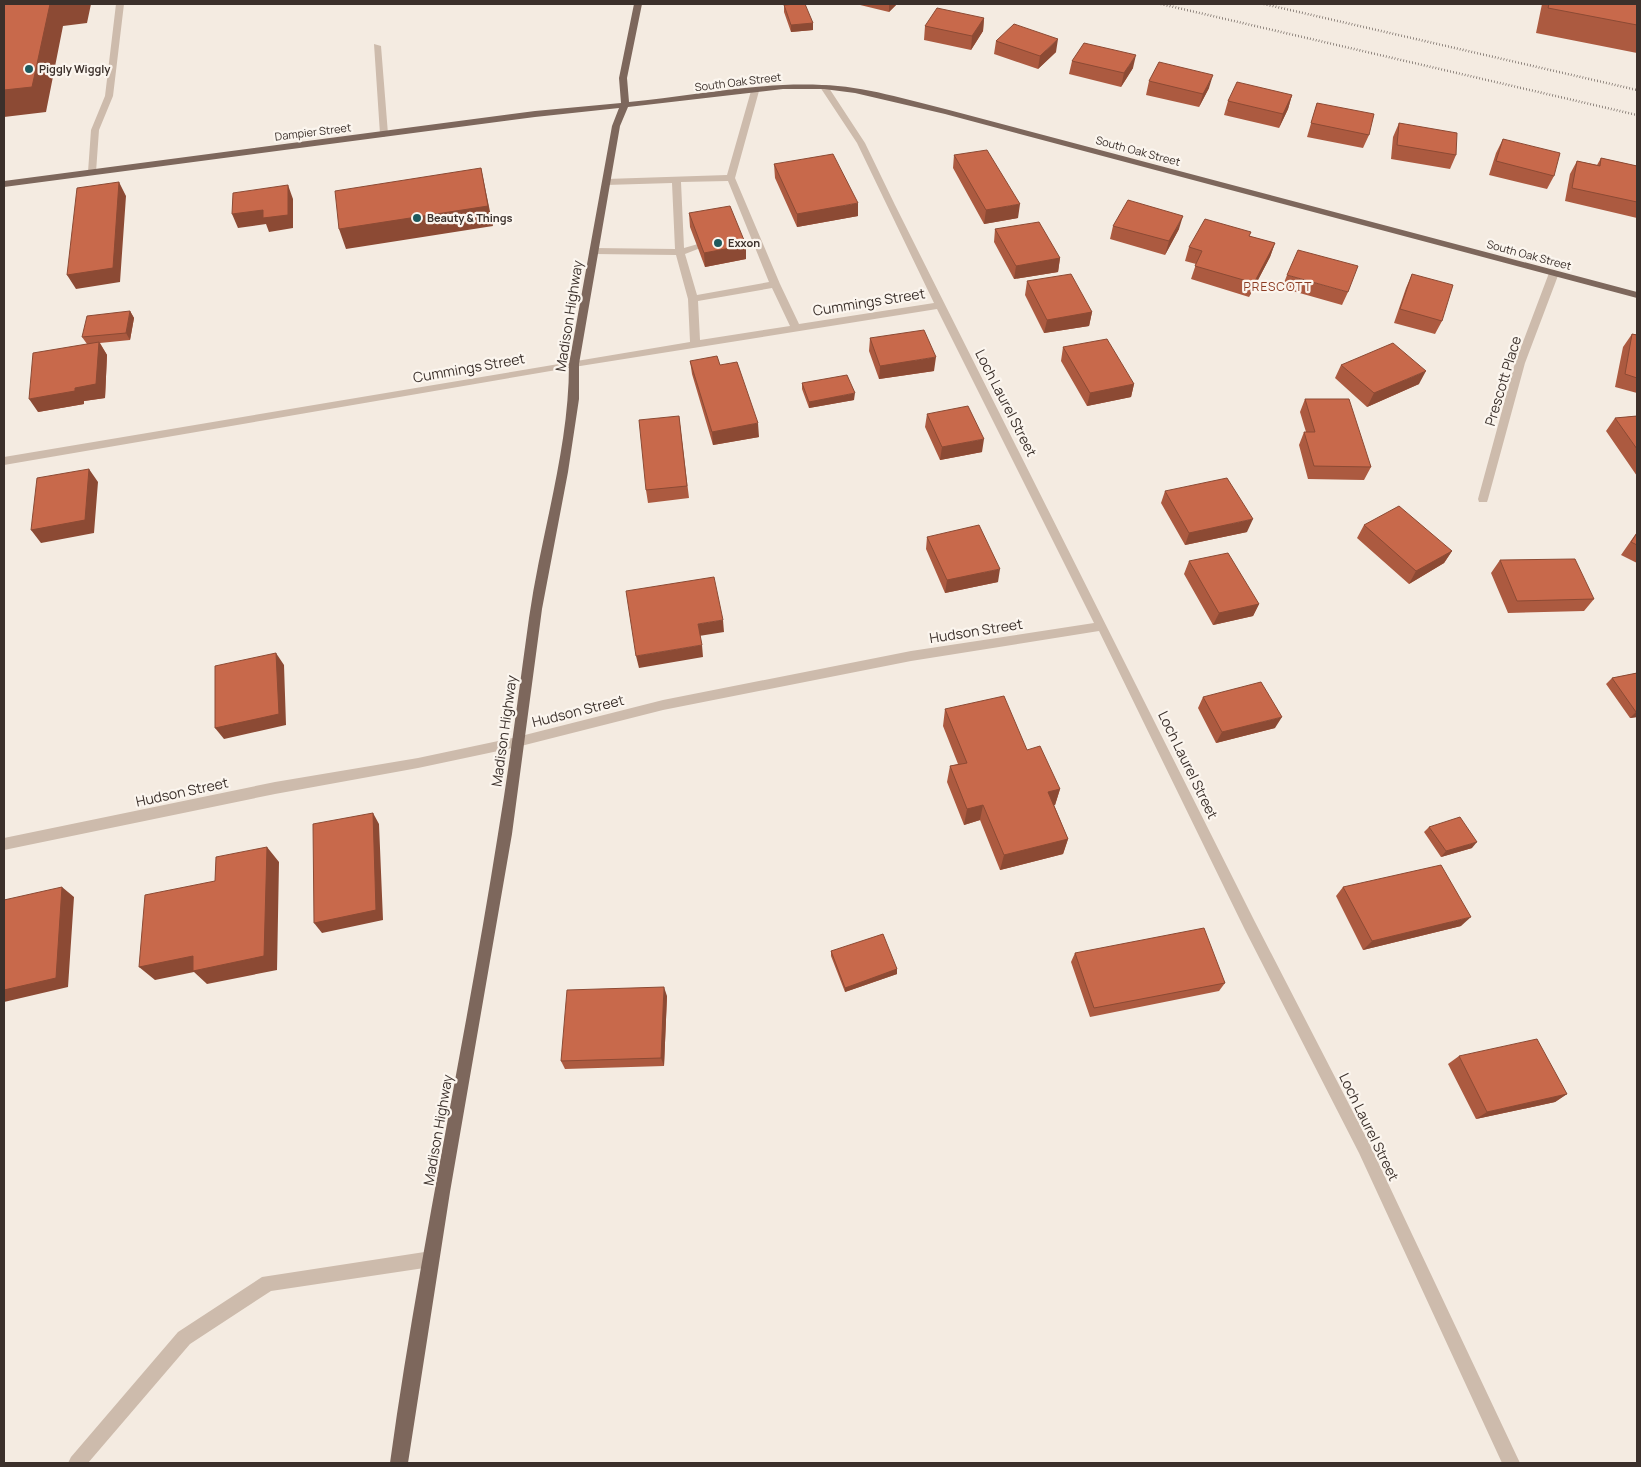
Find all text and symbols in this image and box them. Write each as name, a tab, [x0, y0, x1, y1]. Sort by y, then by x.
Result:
place label: Piggly Wiggly	[39, 61, 111, 76]
marker: Piggly Wiggly	[23, 63, 35, 75]
street label: South Oak Street	[694, 69, 782, 94]
street label: Dampier Street	[274, 119, 352, 144]
street label: South Oak Street	[1094, 132, 1182, 169]
place label: Beauty & Things	[427, 210, 512, 225]
marker: Beauty & Things	[411, 212, 423, 224]
place label: Exxon	[728, 235, 760, 250]
street label: South Oak Street	[1485, 236, 1573, 273]
marker: Exxon	[712, 237, 724, 249]
street label: Madison Highway	[550, 258, 587, 373]
district label: PRESCOTT	[1244, 278, 1312, 295]
street label: Cummings Street	[812, 283, 927, 320]
street label: Prescott Place	[1480, 334, 1525, 428]
street label: Loch Laurel Street	[971, 346, 1042, 460]
street label: Cummings Street	[412, 348, 527, 387]
street label: Hudson Street	[928, 614, 1024, 647]
street label: Madison Highway	[486, 673, 521, 788]
street label: Hudson Street	[530, 690, 626, 731]
street label: Loch Laurel Street	[1154, 708, 1223, 822]
street label: Hudson Street	[134, 772, 230, 811]
street label: Loch Laurel Street	[1335, 1070, 1404, 1184]
street label: Madison Highway	[418, 1072, 457, 1187]

